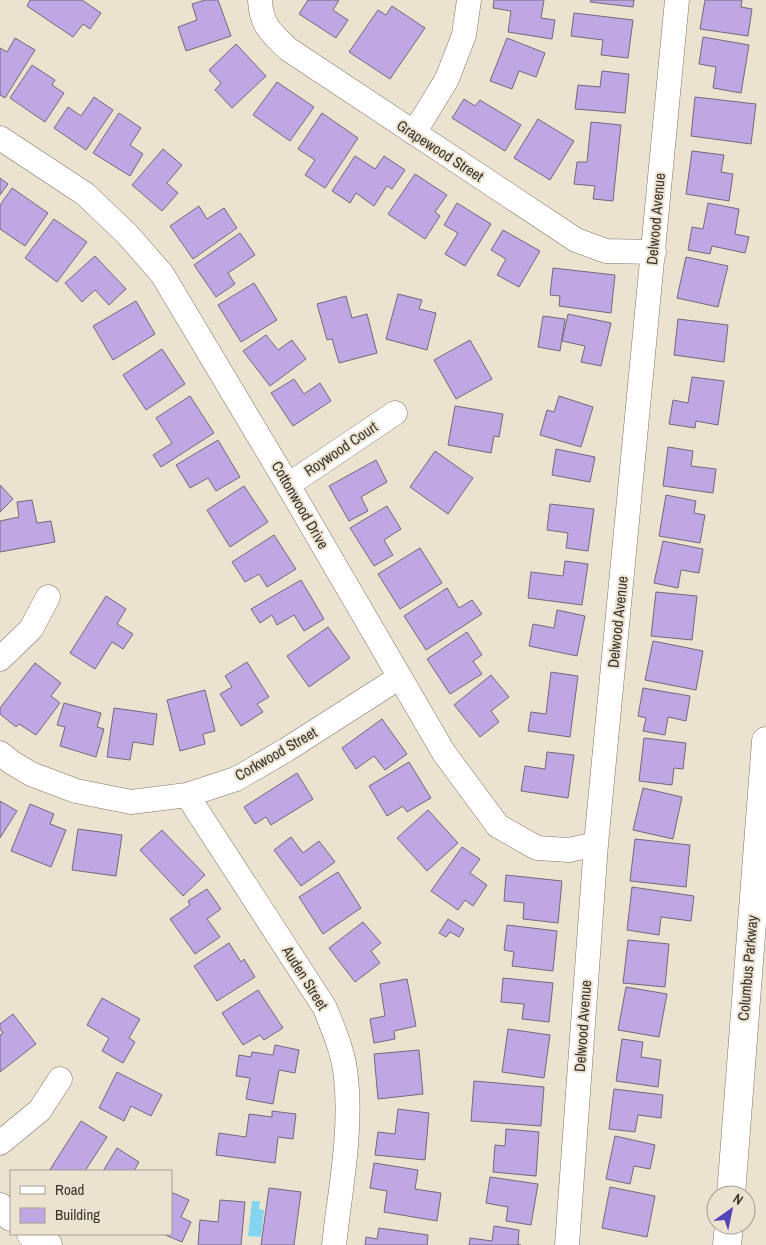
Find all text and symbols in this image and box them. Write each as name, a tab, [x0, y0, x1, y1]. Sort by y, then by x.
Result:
street label: Grapewood Street	[393, 115, 488, 187]
street label: Delwood Avenue	[641, 172, 670, 266]
street label: Roywood Court	[300, 416, 382, 481]
street label: Cottonwood Drive	[267, 457, 334, 553]
street label: Delwood Avenue	[602, 575, 633, 669]
street label: Corkwood Street	[231, 721, 321, 786]
street label: Columbus Parkway	[732, 913, 763, 1022]
street label: Auden Street	[277, 941, 334, 1014]
street label: Delwood Avenue	[569, 979, 596, 1073]
legend	[10, 1170, 172, 1235]
text: Road	[55, 1179, 84, 1200]
north arrow	[706, 1185, 756, 1235]
text: N	[730, 1189, 746, 1209]
text: Building	[55, 1204, 100, 1225]

